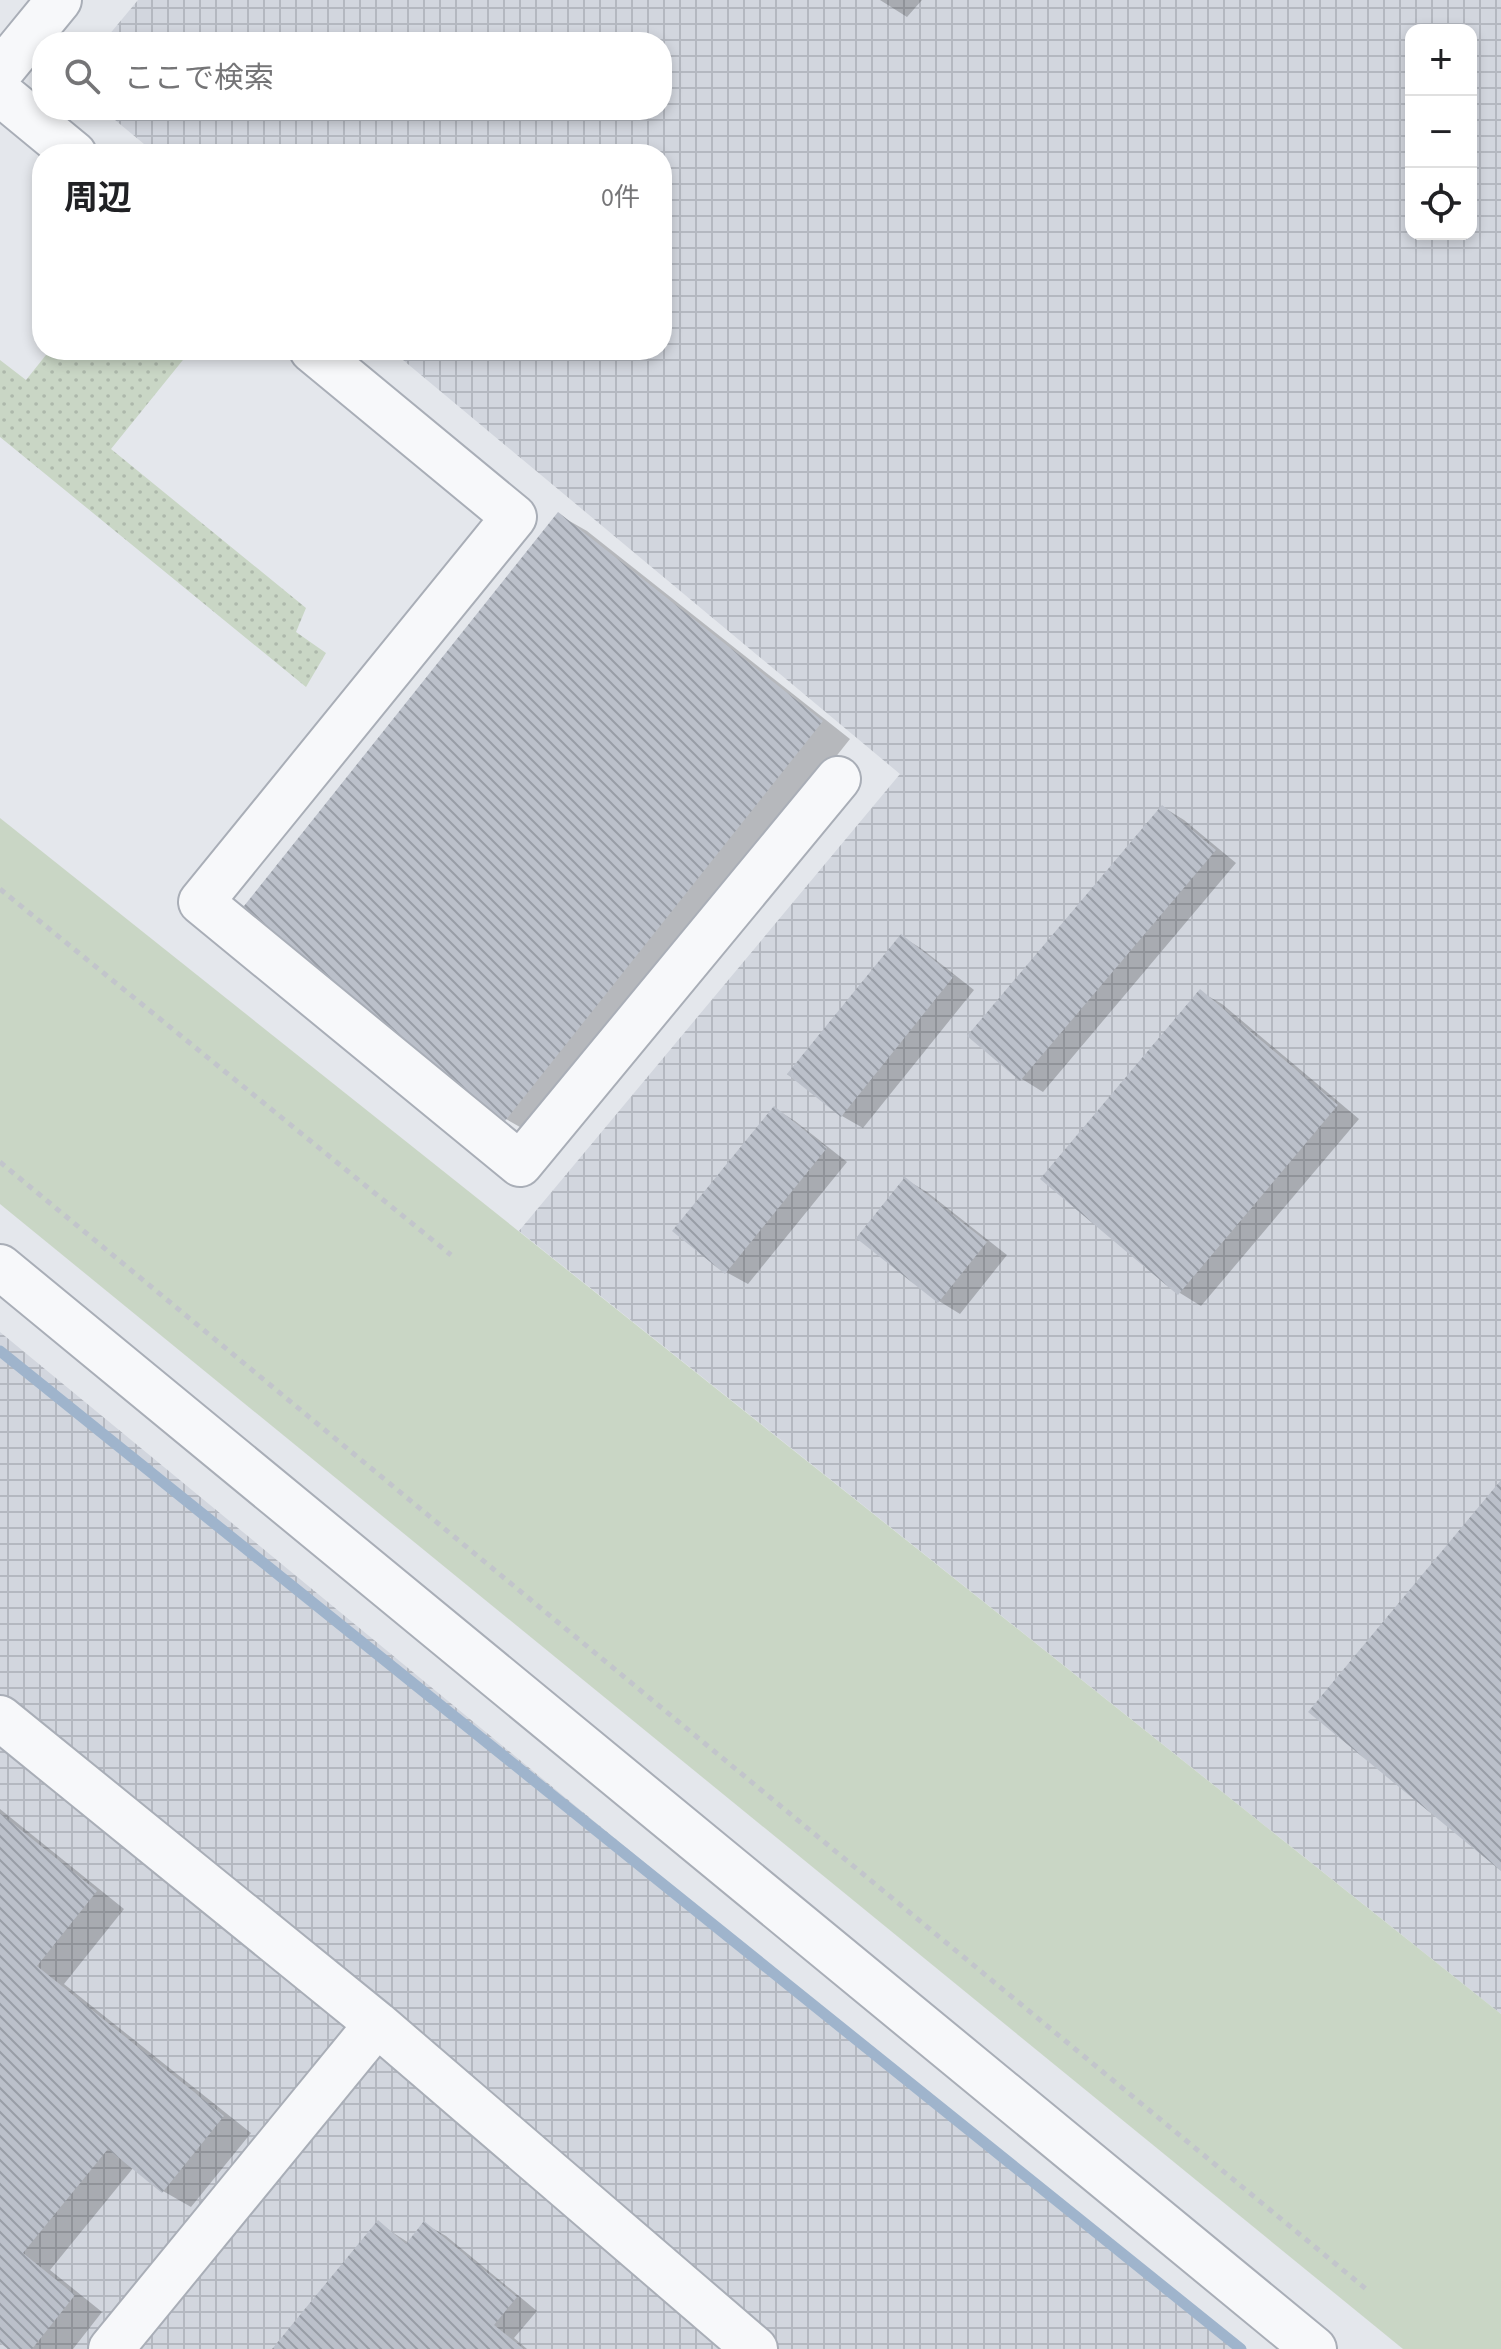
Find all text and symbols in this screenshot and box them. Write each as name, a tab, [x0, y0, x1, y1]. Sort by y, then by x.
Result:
map controls	[1405, 24, 1477, 240]
button: +	[1405, 24, 1477, 96]
search box	[32, 32, 672, 120]
icon: search	[60, 54, 104, 98]
text: ここで検索	[124, 57, 274, 100]
button: −	[1405, 96, 1477, 168]
button: locate	[1405, 168, 1477, 240]
text: 周辺	[64, 174, 132, 223]
text: 0件	[601, 179, 640, 216]

